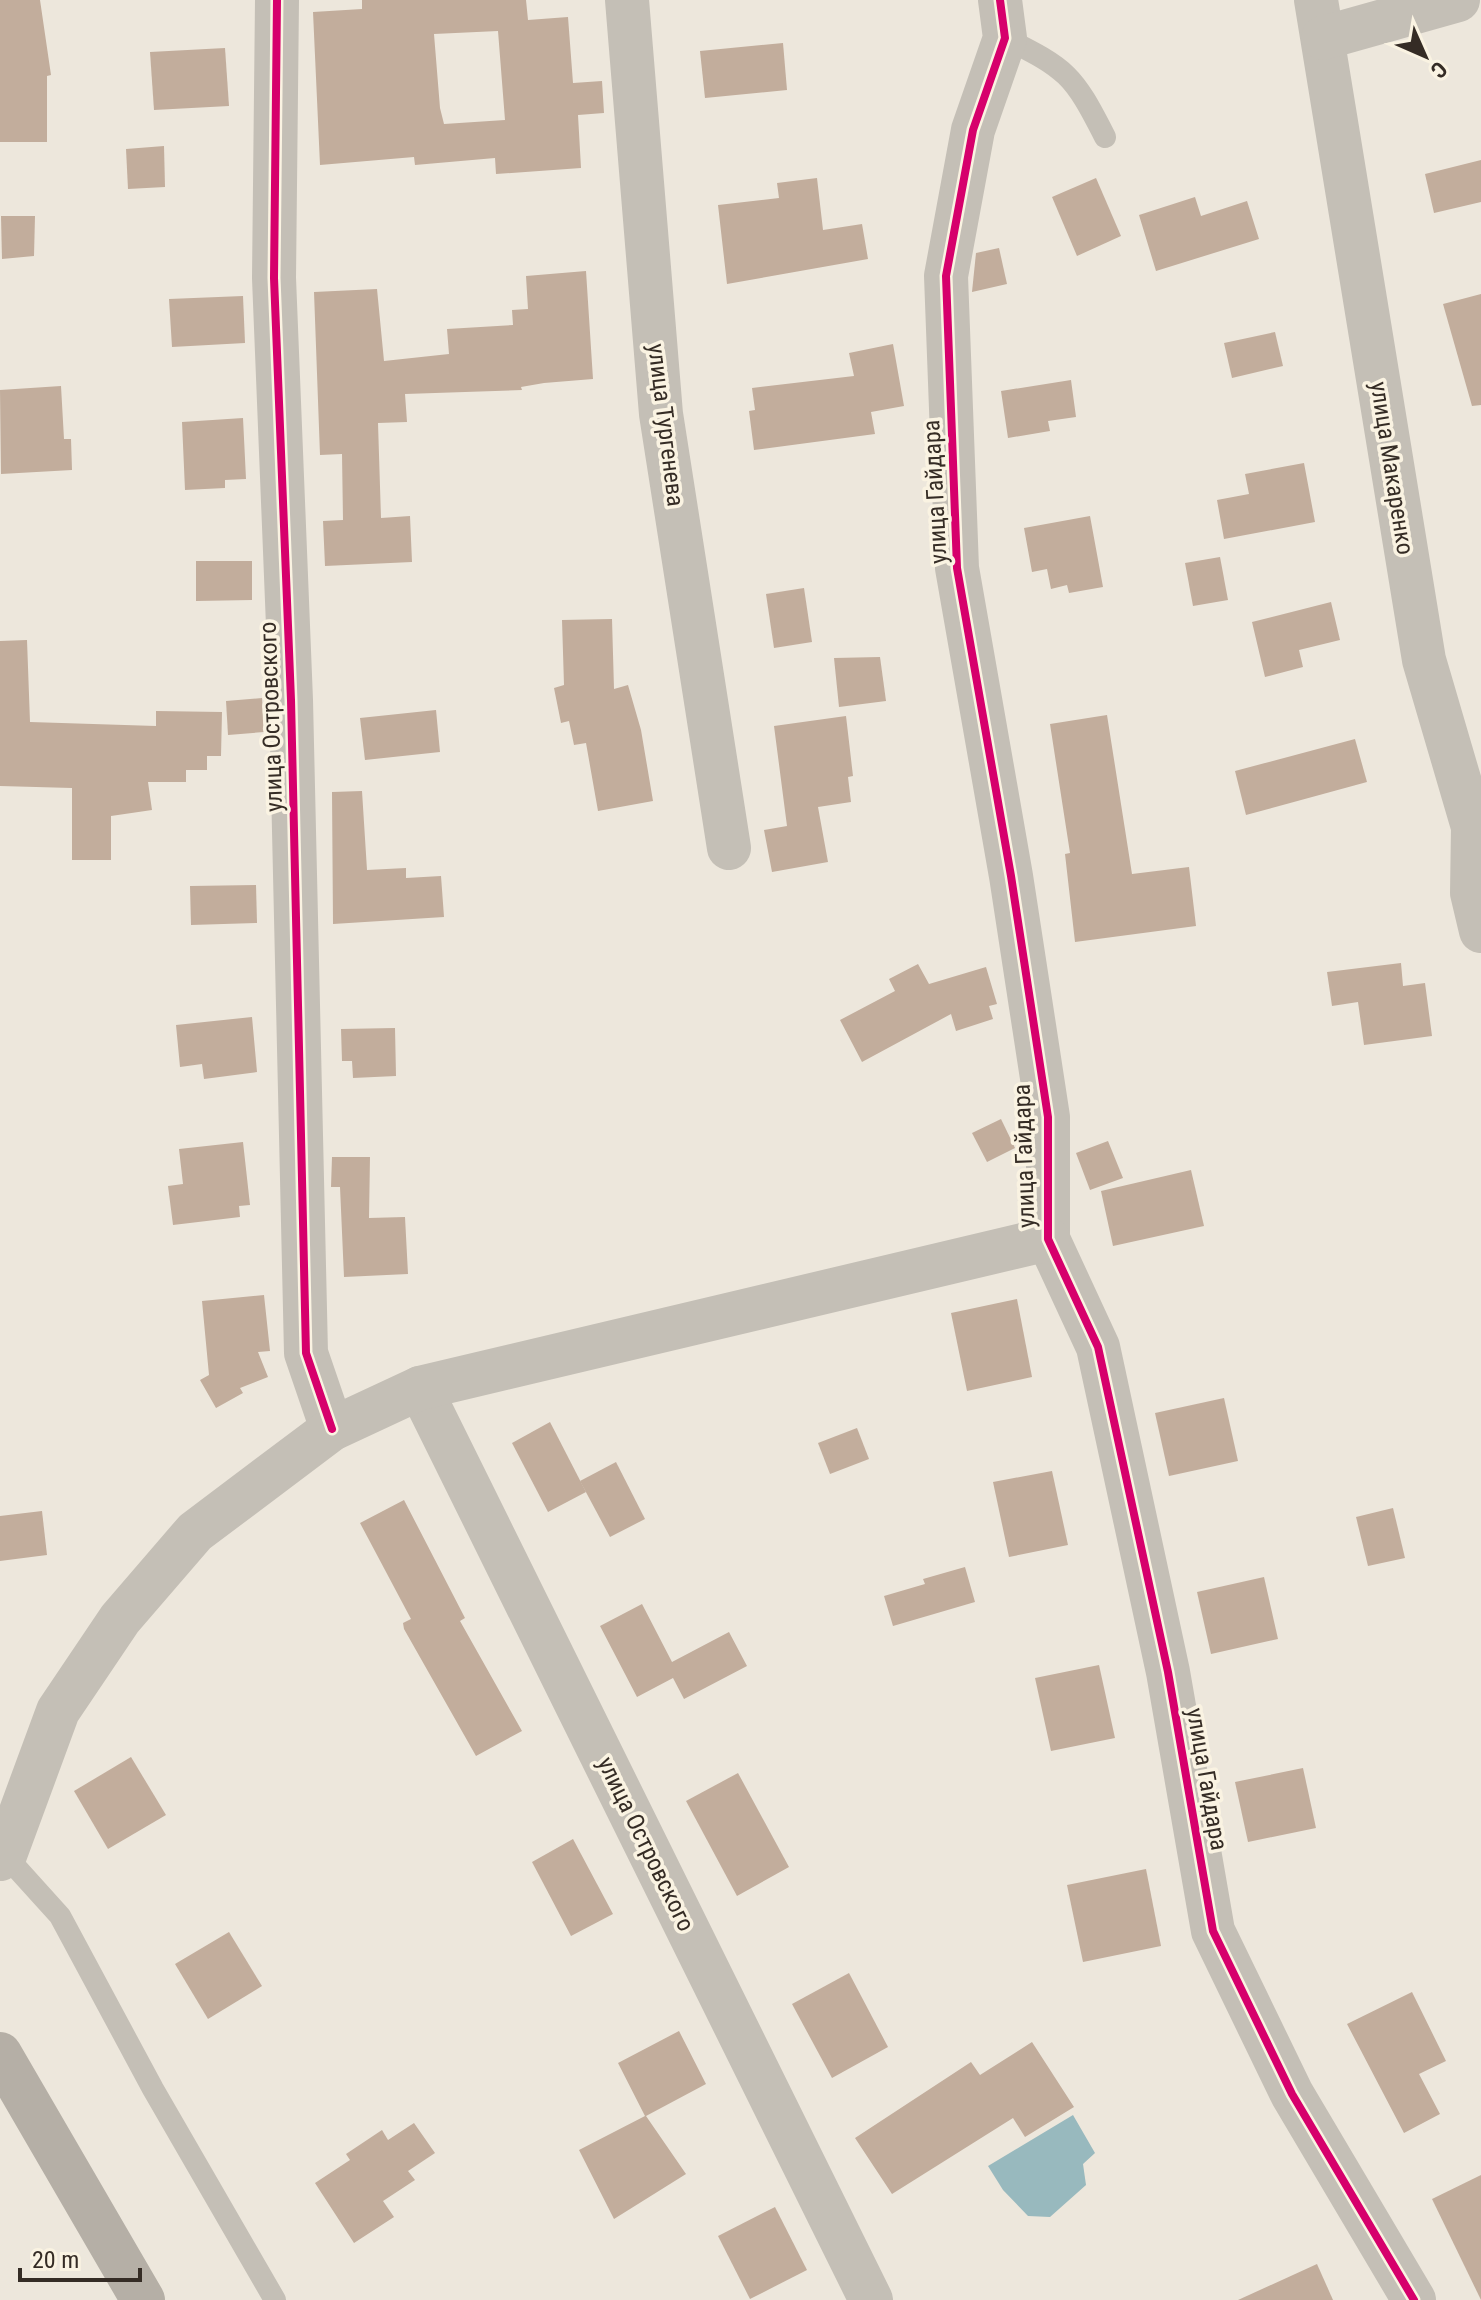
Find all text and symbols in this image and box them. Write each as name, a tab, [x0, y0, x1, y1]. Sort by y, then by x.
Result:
north arrow	[1385, 16, 1465, 96]
text: С	[1426, 57, 1452, 83]
street label: улица Тургенева	[642, 342, 690, 508]
street label: улица Макаренко	[1364, 379, 1420, 557]
street label: улица Гайдара	[917, 419, 953, 565]
street label: улица Островского	[254, 621, 288, 813]
street label: улица Гайдара	[1007, 1083, 1041, 1229]
street label: улица Гайдара	[1181, 1706, 1233, 1852]
street label: улица Островского	[592, 1752, 700, 1936]
scale bar	[20, 2232, 140, 2282]
text: 20 m	[32, 2246, 79, 2274]

